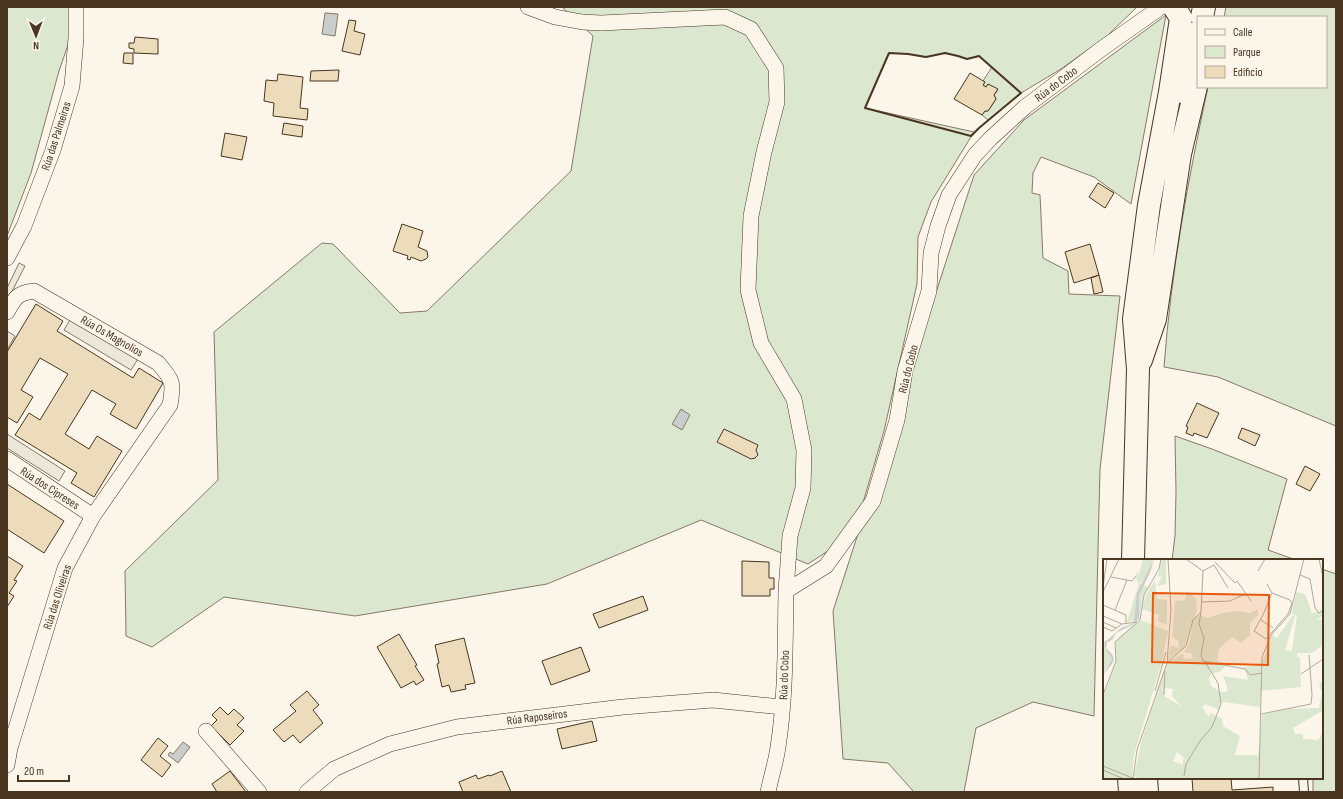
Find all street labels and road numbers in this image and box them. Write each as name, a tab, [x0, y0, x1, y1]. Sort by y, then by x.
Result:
street label: Rúa do Cobo	[1032, 63, 1081, 105]
street label: Rúa das Palmeiras	[38, 100, 75, 173]
street label: Rúa Os Magnolios	[78, 312, 146, 360]
street label: Rúa do Cobo	[895, 343, 922, 395]
street label: Rúa dos Cipreses	[17, 464, 82, 513]
street label: Rúa das Oliveiras	[40, 563, 75, 632]
street label: Rúa do Cobo	[776, 650, 793, 700]
street label: Rúa Raposeiros	[506, 706, 568, 729]

